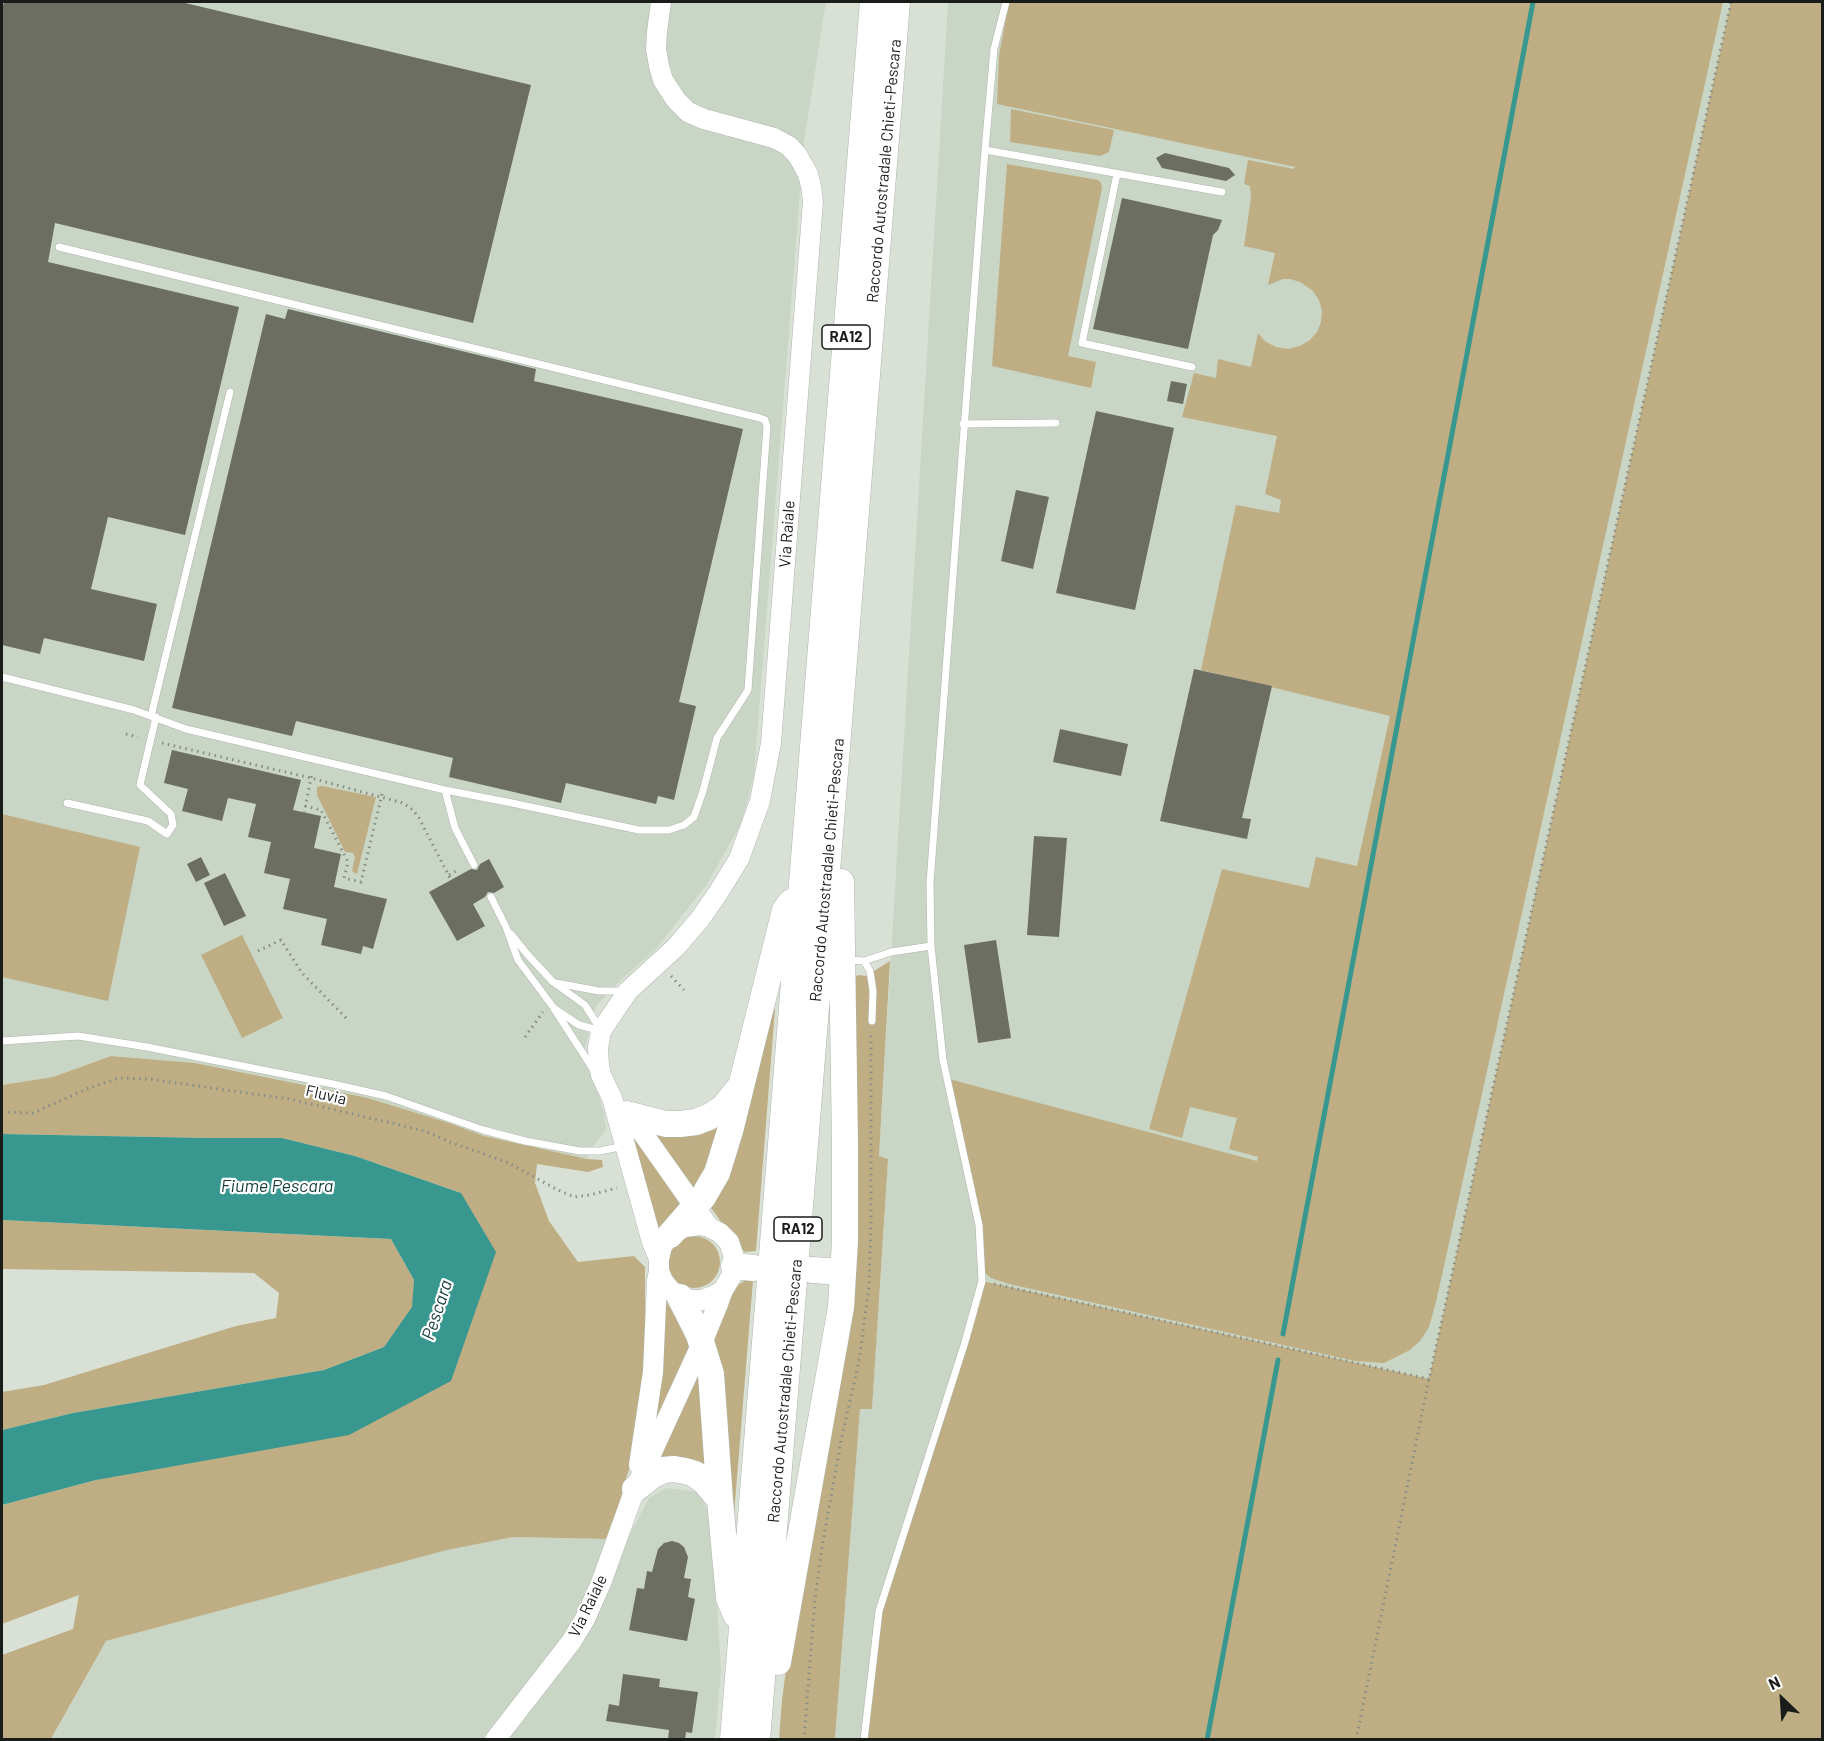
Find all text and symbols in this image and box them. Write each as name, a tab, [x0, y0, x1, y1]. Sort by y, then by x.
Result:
street label: Raccordo Autostradale Chieti-Pescara	[863, 38, 905, 304]
road number: RA12	[822, 325, 870, 349]
street label: Via Raiale	[775, 500, 799, 568]
street label: Raccordo Autostradale Chieti-Pescara	[806, 737, 848, 1003]
street label: Fluvia	[304, 1081, 348, 1109]
water label: Fiume Pescara	[221, 1175, 333, 1197]
road number: RA12	[774, 1217, 822, 1241]
street label: Raccordo Autostradale Chieti-Pescara	[764, 1258, 806, 1524]
water label: Pescara	[417, 1277, 457, 1343]
street label: Via Raiale	[565, 1572, 611, 1640]
north arrow	[1752, 1669, 1812, 1729]
text: N	[1765, 1671, 1783, 1693]

